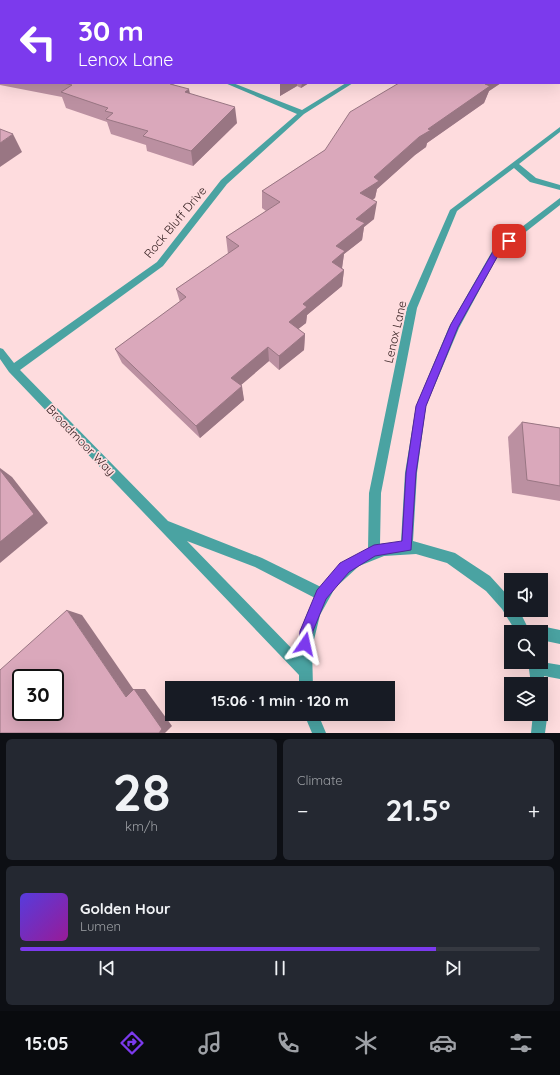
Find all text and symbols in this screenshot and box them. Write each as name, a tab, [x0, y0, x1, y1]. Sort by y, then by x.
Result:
text: 30 m	[78, 13, 144, 48]
icon: left	[12, 16, 64, 68]
text: Lenox Lane	[78, 48, 174, 71]
street label: Rock Bluff Drive	[141, 183, 210, 261]
pin	[492, 224, 526, 258]
icon: arrive	[498, 230, 520, 252]
street label: Lenox Lane	[381, 299, 410, 365]
street label: Broadmoor Way	[43, 401, 119, 479]
map controls	[504, 573, 548, 721]
button: sound	[504, 573, 548, 617]
position arrow	[284, 623, 326, 665]
button: search	[504, 625, 548, 669]
speed limit sign: 30	[12, 669, 64, 721]
button: layers	[504, 677, 548, 721]
text: 15:06 · 1 min · 120 m	[211, 691, 349, 710]
text: 28	[112, 759, 171, 824]
text: Climate	[297, 772, 343, 788]
text: 21.5°	[385, 791, 451, 829]
text: −	[297, 797, 308, 825]
text: +	[528, 797, 540, 825]
text: km/h	[125, 818, 158, 834]
text: Golden Hour	[80, 899, 171, 918]
text: Lumen	[80, 918, 121, 934]
icon: previous	[96, 957, 118, 979]
icon: pause	[269, 957, 291, 979]
icon: next	[442, 957, 464, 979]
icon: directions	[118, 1029, 146, 1057]
icon: music	[196, 1029, 224, 1057]
icon: phone	[274, 1029, 302, 1057]
icon: climate	[352, 1029, 380, 1057]
icon: car	[429, 1029, 457, 1057]
icon: filters	[507, 1029, 535, 1057]
text: 15:05	[25, 1032, 69, 1055]

